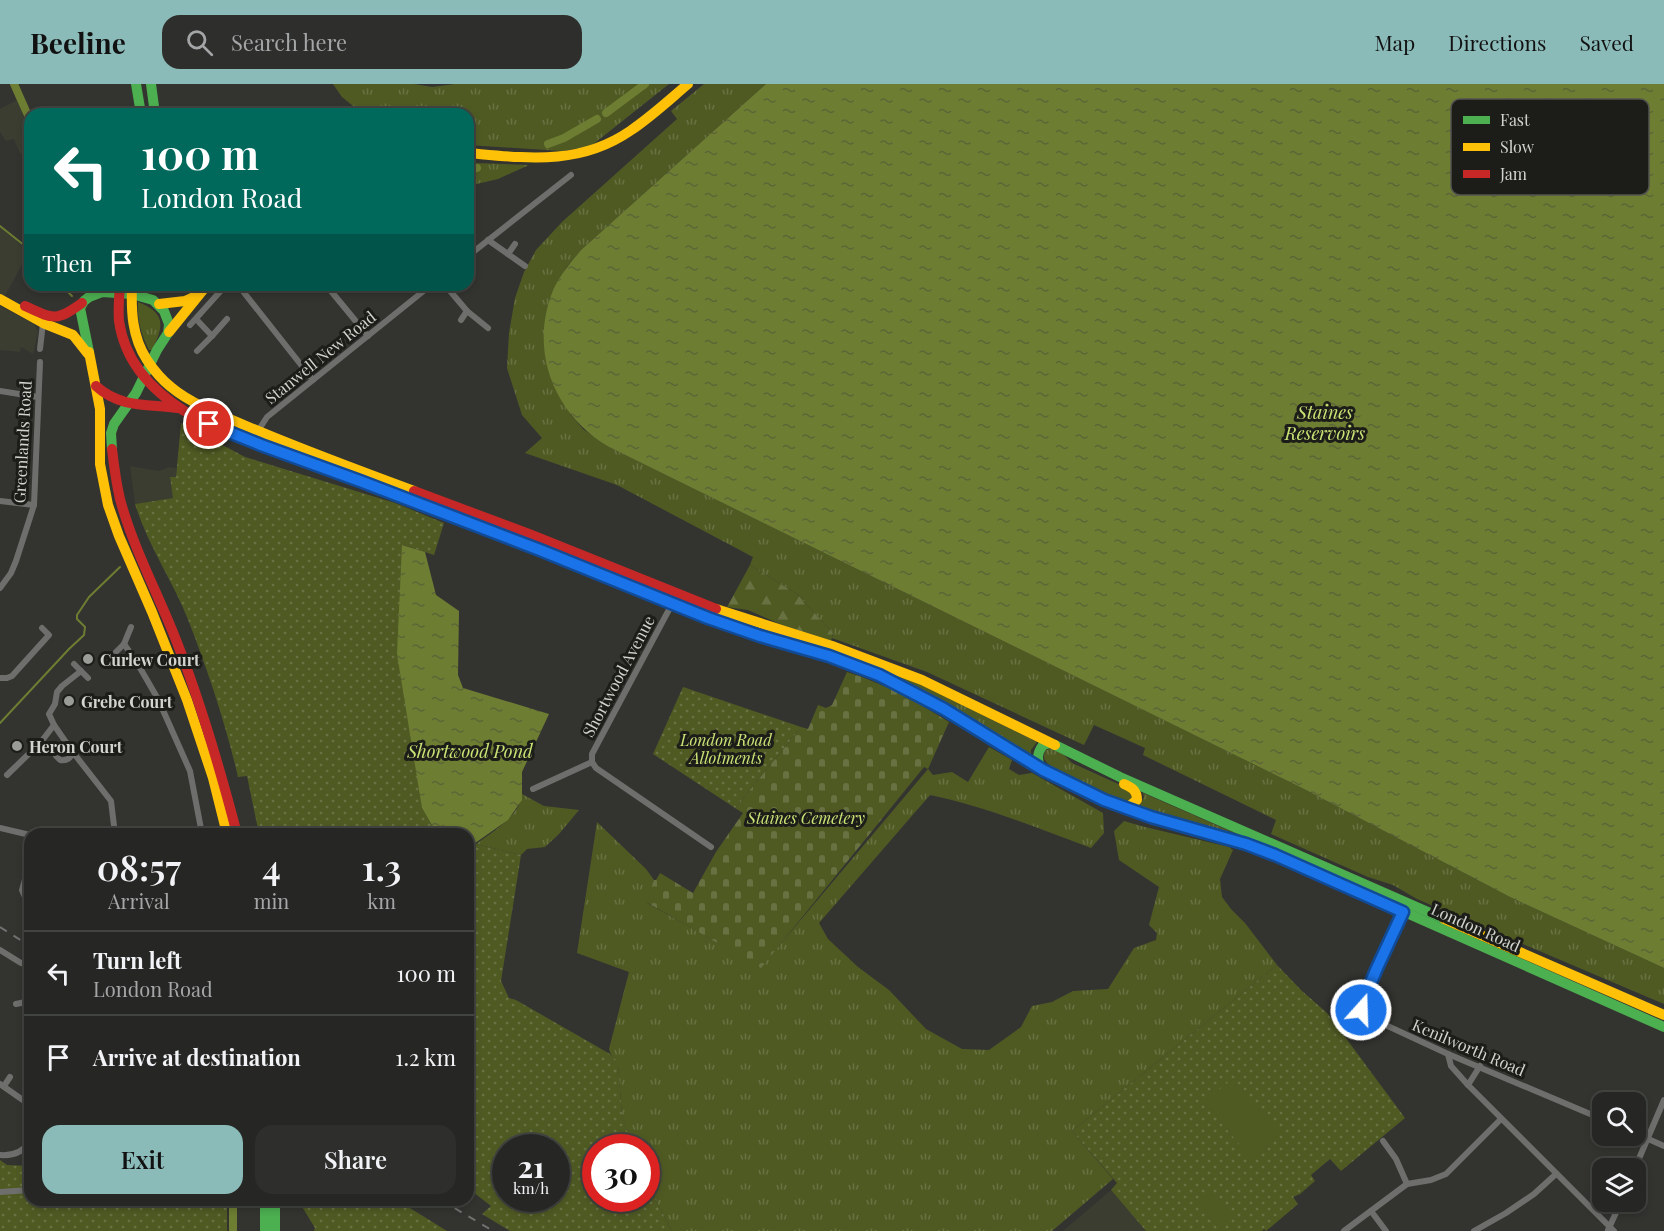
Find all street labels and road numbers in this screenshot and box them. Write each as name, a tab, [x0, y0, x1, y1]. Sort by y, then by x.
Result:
street label: Stanwell New Road	[260, 306, 380, 408]
street label: Greenlands Road	[8, 380, 36, 504]
street label: Shortwood Avenue	[577, 612, 659, 740]
street label: London Road	[1428, 898, 1524, 956]
street label: Kenilworth Road	[1409, 1014, 1529, 1080]

